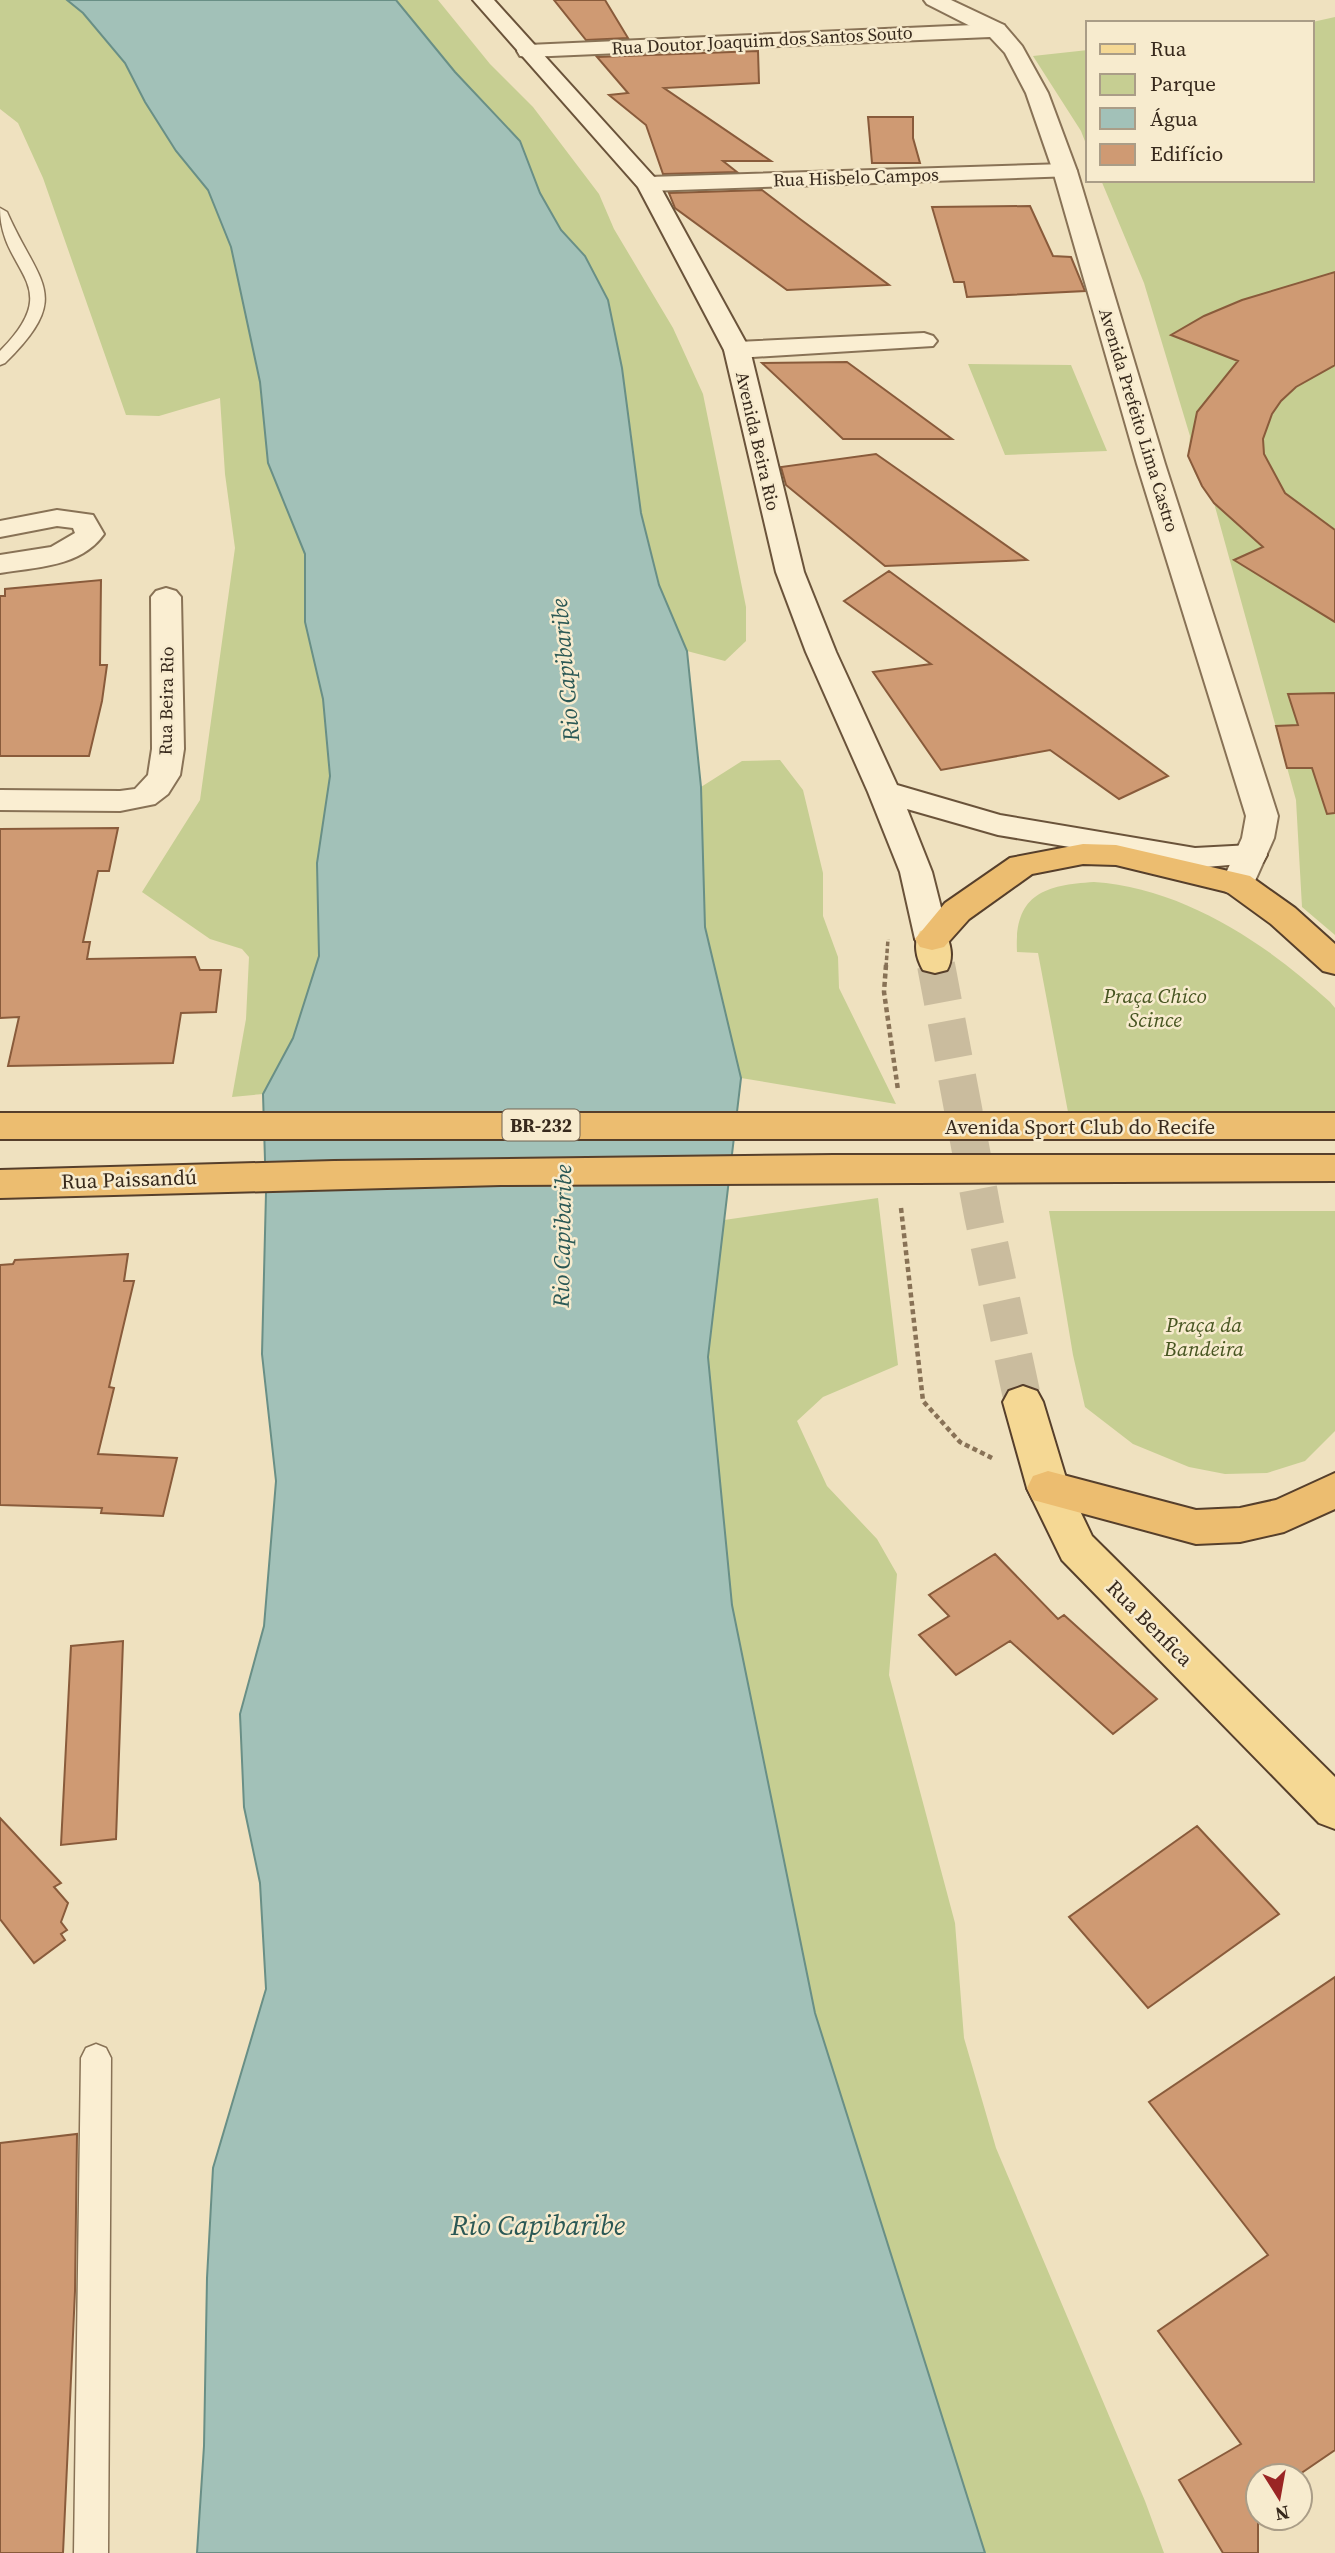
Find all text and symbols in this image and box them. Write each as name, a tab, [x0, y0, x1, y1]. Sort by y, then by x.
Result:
street label: Rua Doutor Joaquim dos Santos Souto	[611, 20, 913, 60]
legend	[1086, 21, 1314, 182]
text: Rua	[1150, 34, 1187, 63]
text: Parque	[1150, 69, 1216, 98]
text: Água	[1150, 104, 1198, 133]
text: Edifício	[1150, 139, 1223, 168]
street label: Rua Hisbelo Campos	[773, 162, 940, 192]
street label: Avenida Prefeito Lima Castro	[1093, 305, 1185, 535]
street label: Avenida Beira Rio	[730, 369, 786, 513]
water label: Rio Capibaribe	[543, 597, 587, 744]
street label: Rua Beira Rio	[153, 646, 179, 756]
park label: Praça Chico Scince	[1102, 981, 1207, 1034]
road number: BR-232	[503, 1110, 580, 1140]
street label: Avenida Sport Club do Recife	[945, 1112, 1215, 1141]
street label: Rua Paissandú	[61, 1162, 197, 1196]
water label: Rio Capibaribe	[545, 1163, 579, 1309]
park label: Praça da Bandeira	[1163, 1310, 1244, 1363]
street label: Rua Benfica	[1100, 1573, 1200, 1673]
water label: Rio Capibaribe	[450, 2206, 626, 2244]
north arrow	[1244, 2462, 1314, 2532]
text: N	[1273, 2500, 1292, 2528]

